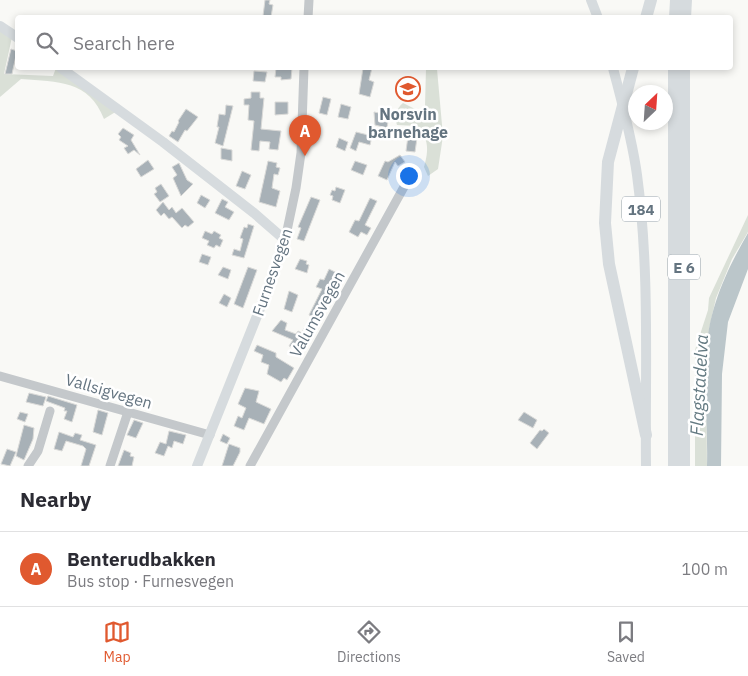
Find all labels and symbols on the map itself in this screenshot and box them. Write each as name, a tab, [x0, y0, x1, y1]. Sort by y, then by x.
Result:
school or university icon: Norsvin barnehage	[395, 76, 421, 102]
north arrow	[628, 85, 673, 130]
place label: Norsvin barnehage	[368, 104, 448, 142]
pin: A	[289, 115, 321, 156]
your location	[396, 163, 422, 189]
road number: 184	[622, 196, 660, 222]
street label: Furnesvegen	[248, 225, 296, 319]
road number: E 6	[668, 254, 700, 280]
street label: Valumsvegen	[285, 267, 349, 361]
water label: Flagstadelva	[685, 334, 713, 436]
street label: Vallsigvegen	[63, 369, 155, 413]

